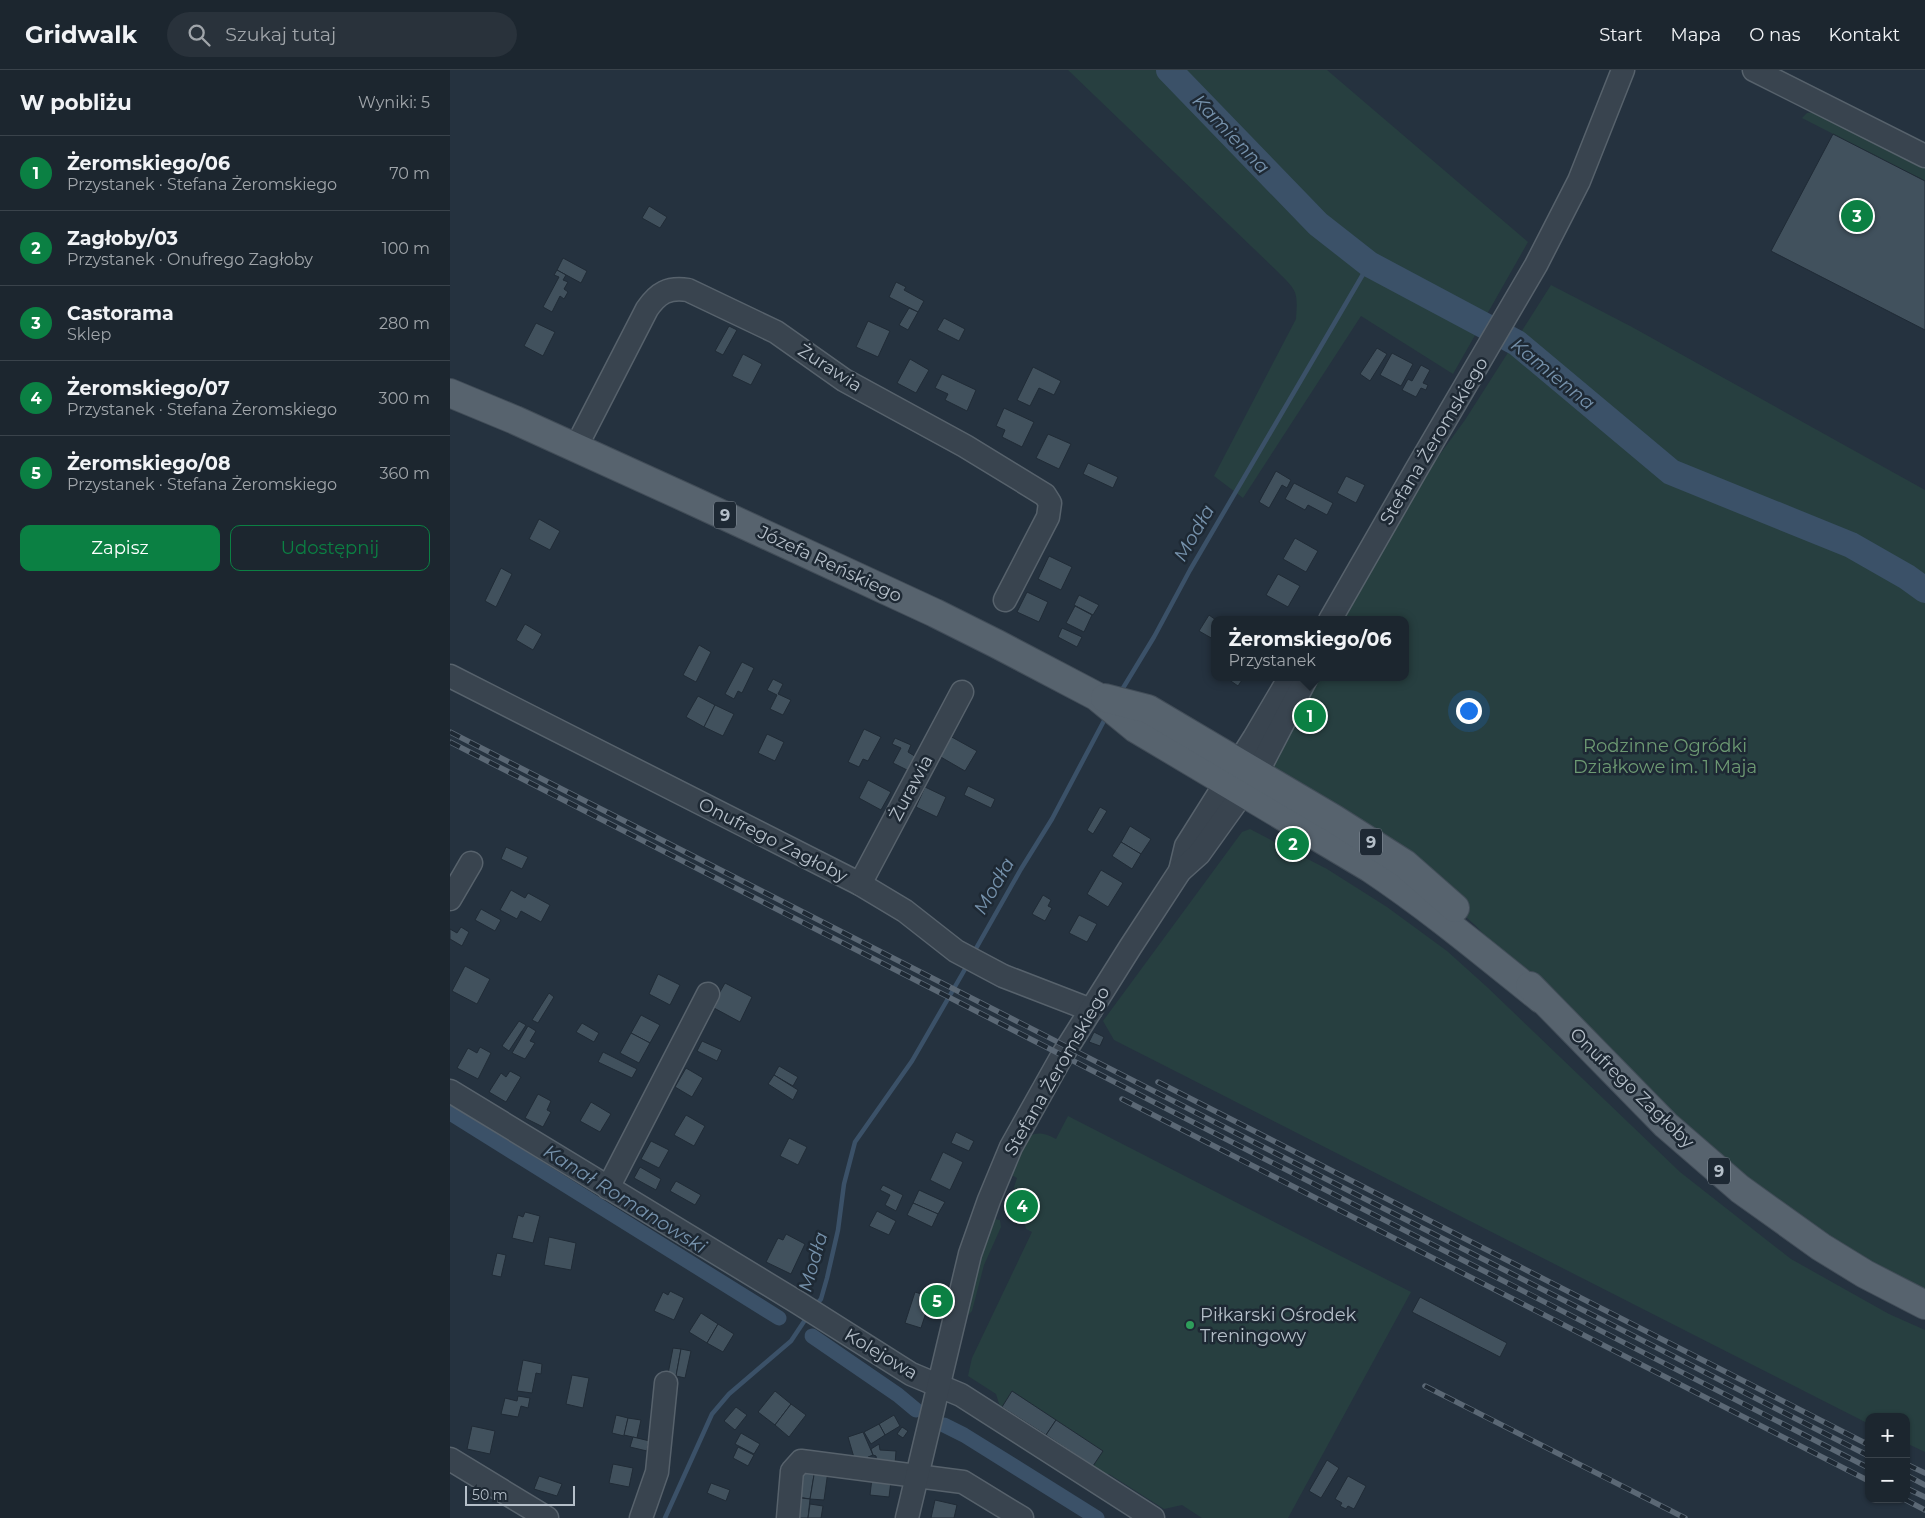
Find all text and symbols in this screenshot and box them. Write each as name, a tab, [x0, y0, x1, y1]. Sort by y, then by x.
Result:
search box	[167, 12, 517, 57]
text: Gridwalk	[25, 20, 137, 49]
icon: search	[185, 21, 213, 49]
text: Szukaj tutaj	[225, 23, 336, 46]
text: Start	[1599, 24, 1643, 46]
text: Mapa	[1671, 24, 1721, 46]
text: O nas	[1749, 24, 1801, 46]
text: Kontakt	[1829, 24, 1900, 46]
text: W pobliżu	[20, 90, 132, 115]
water label: Kamienna	[1188, 90, 1275, 178]
text: Wyniki: 5	[358, 93, 430, 112]
text: Żeromskiego/06	[67, 152, 230, 175]
text: 1	[33, 164, 39, 183]
text: 70 m	[389, 164, 430, 183]
text: Przystanek · Stefana Żeromskiego	[67, 175, 337, 194]
pin: 3	[1841, 197, 1873, 235]
text: Zagłoby/03	[67, 227, 178, 250]
text: 2	[31, 239, 41, 258]
text: 100 m	[382, 239, 430, 258]
text: Przystanek · Onufrego Zagłoby	[67, 250, 313, 269]
text: Castorama	[67, 302, 174, 325]
text: 3	[31, 314, 41, 333]
text: 280 m	[379, 314, 430, 333]
text: Sklep	[67, 325, 111, 344]
water label: Kamienna	[1506, 333, 1600, 415]
street label: Żurawia	[794, 339, 866, 397]
street label: Stefana Żeromskiego	[1375, 353, 1493, 529]
text: Żeromskiego/07	[67, 377, 230, 400]
text: 4	[30, 389, 42, 408]
text: 300 m	[379, 389, 430, 408]
text: Przystanek · Stefana Żeromskiego	[67, 400, 337, 419]
text: Żeromskiego/08	[67, 452, 231, 475]
text: 5	[31, 464, 41, 483]
text: 360 m	[379, 464, 430, 483]
text: Przystanek · Stefana Żeromskiego	[67, 475, 337, 494]
water label: Modła	[1169, 501, 1219, 565]
road number: 9	[714, 502, 736, 528]
street label: Józefa Reńskiego	[754, 521, 905, 607]
button: Zapisz	[20, 525, 220, 571]
button: Udostępnij	[230, 525, 430, 571]
popup	[1211, 616, 1409, 681]
text: Żeromskiego/06	[1228, 628, 1392, 651]
text: Przystanek	[1228, 651, 1316, 670]
pin: 1	[1294, 697, 1326, 735]
your location	[1456, 698, 1482, 724]
park label: Rodzinne Ogródki Działkowe im. 1 Maja	[1573, 735, 1757, 778]
street label: Żurawia	[884, 751, 938, 825]
street label: Onufrego Zagłoby	[695, 793, 851, 887]
pin: 2	[1277, 825, 1309, 863]
road number: 9	[1360, 829, 1382, 856]
water label: Modła	[969, 854, 1019, 918]
street label: Stefana Żeromskiego	[1000, 983, 1114, 1159]
street label: Onufrego Zagłoby	[1565, 1023, 1699, 1153]
water label: Kanał Romanowski	[539, 1139, 711, 1259]
road number: 9	[1708, 1158, 1730, 1184]
pin: 4	[1006, 1187, 1038, 1225]
water label: Modła	[793, 1229, 833, 1295]
pin: 5	[921, 1282, 953, 1320]
place label: Piłkarski Ośrodek Treningowy	[1200, 1304, 1357, 1347]
marker: Piłkarski Ośrodek Treningowy	[1184, 1319, 1196, 1331]
street label: Kolejowa	[840, 1324, 922, 1384]
map controls	[1865, 1413, 1910, 1503]
button: +	[1865, 1413, 1910, 1458]
button: −	[1865, 1458, 1910, 1503]
scale bar	[465, 1483, 575, 1506]
text: 50 m	[472, 1486, 508, 1504]

